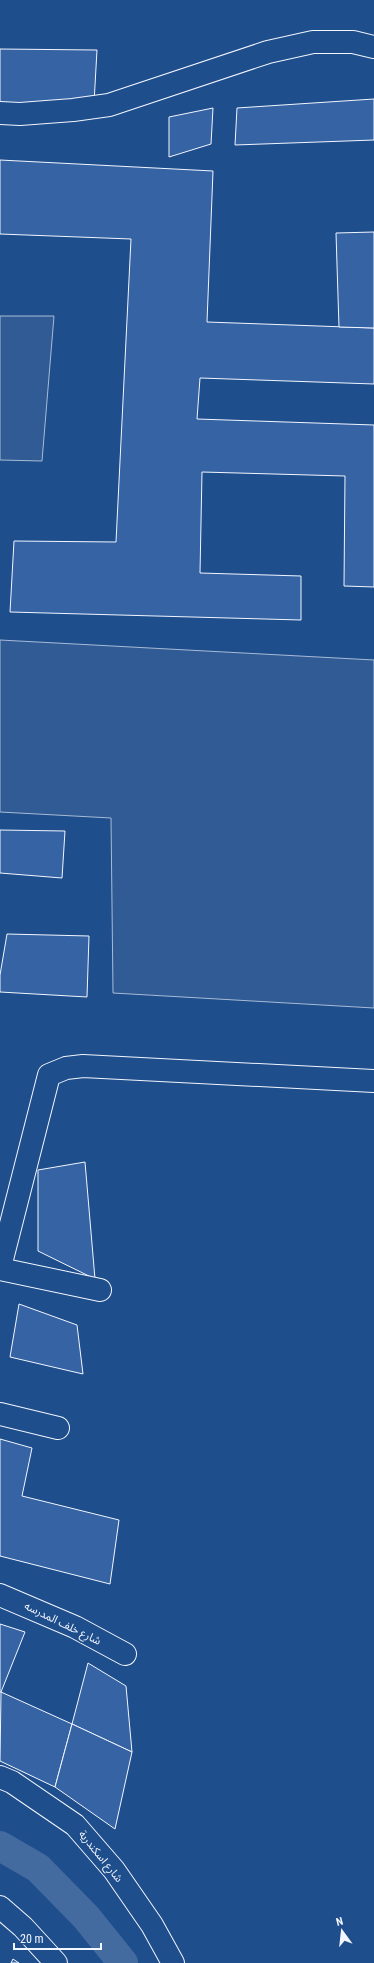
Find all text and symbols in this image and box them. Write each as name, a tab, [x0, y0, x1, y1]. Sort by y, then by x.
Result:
street label: شارع خلف المدرسه	[22, 1599, 104, 1649]
street label: شارع اسكندرية	[75, 1828, 126, 1886]
north arrow	[322, 1911, 362, 1951]
text: N	[335, 1915, 345, 1929]
scale bar	[14, 1925, 101, 1951]
text: 20 m	[20, 1932, 44, 1946]

